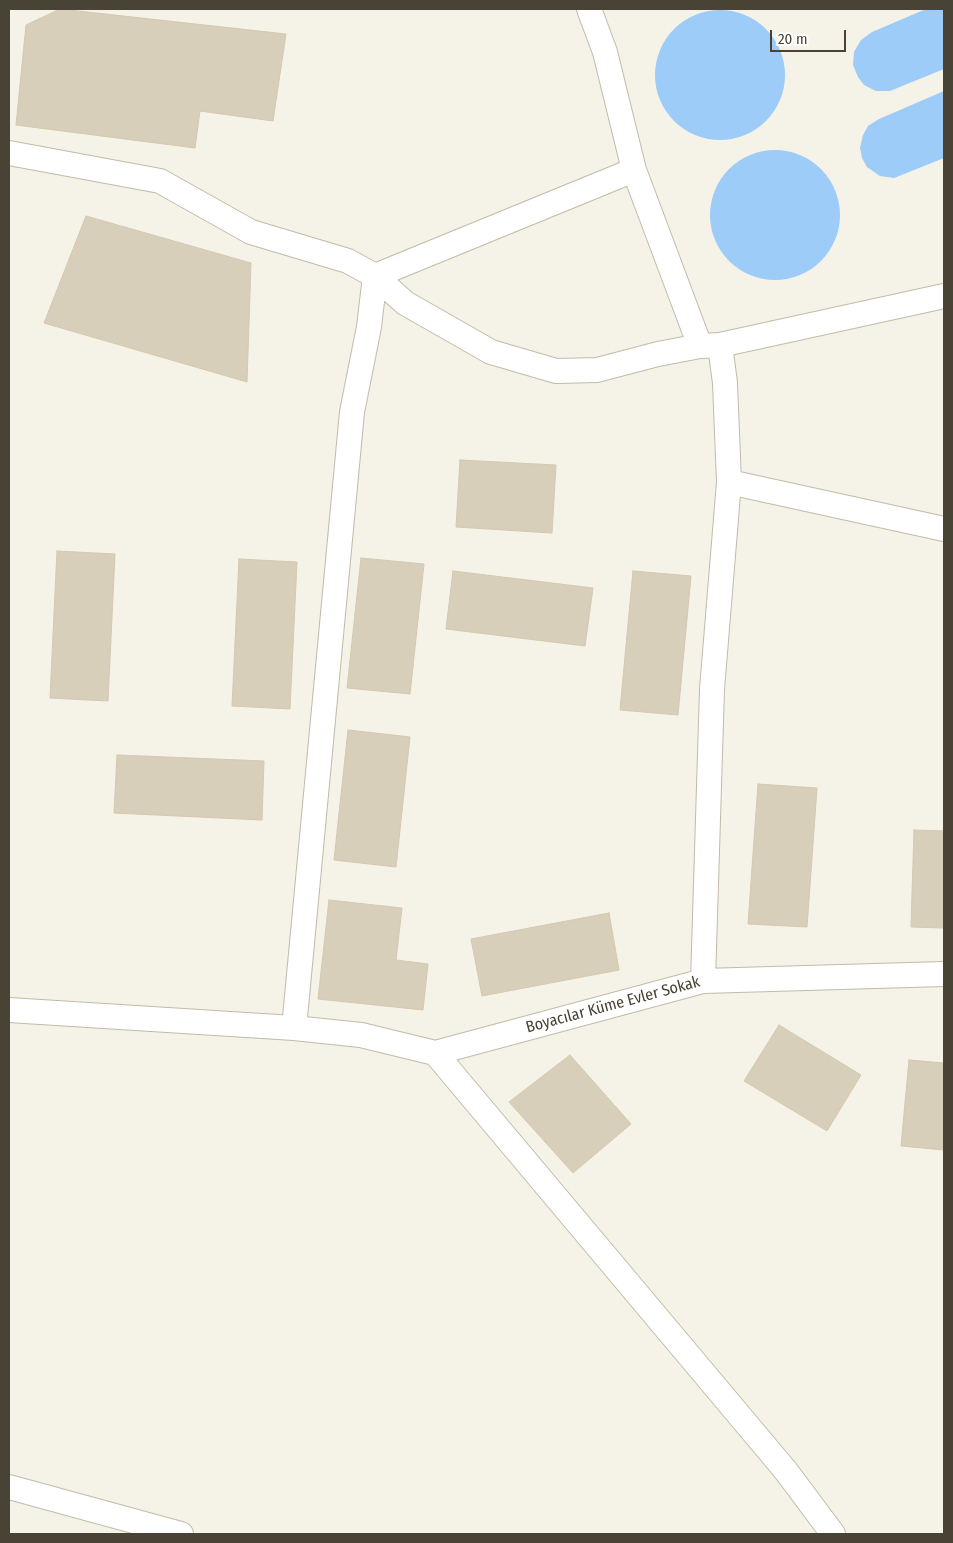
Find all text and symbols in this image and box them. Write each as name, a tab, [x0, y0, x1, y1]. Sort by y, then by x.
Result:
scale bar	[773, 20, 849, 52]
text: 20 m	[778, 30, 808, 48]
street label: Boyacılar Küme Evler Sokak	[524, 973, 702, 1037]

